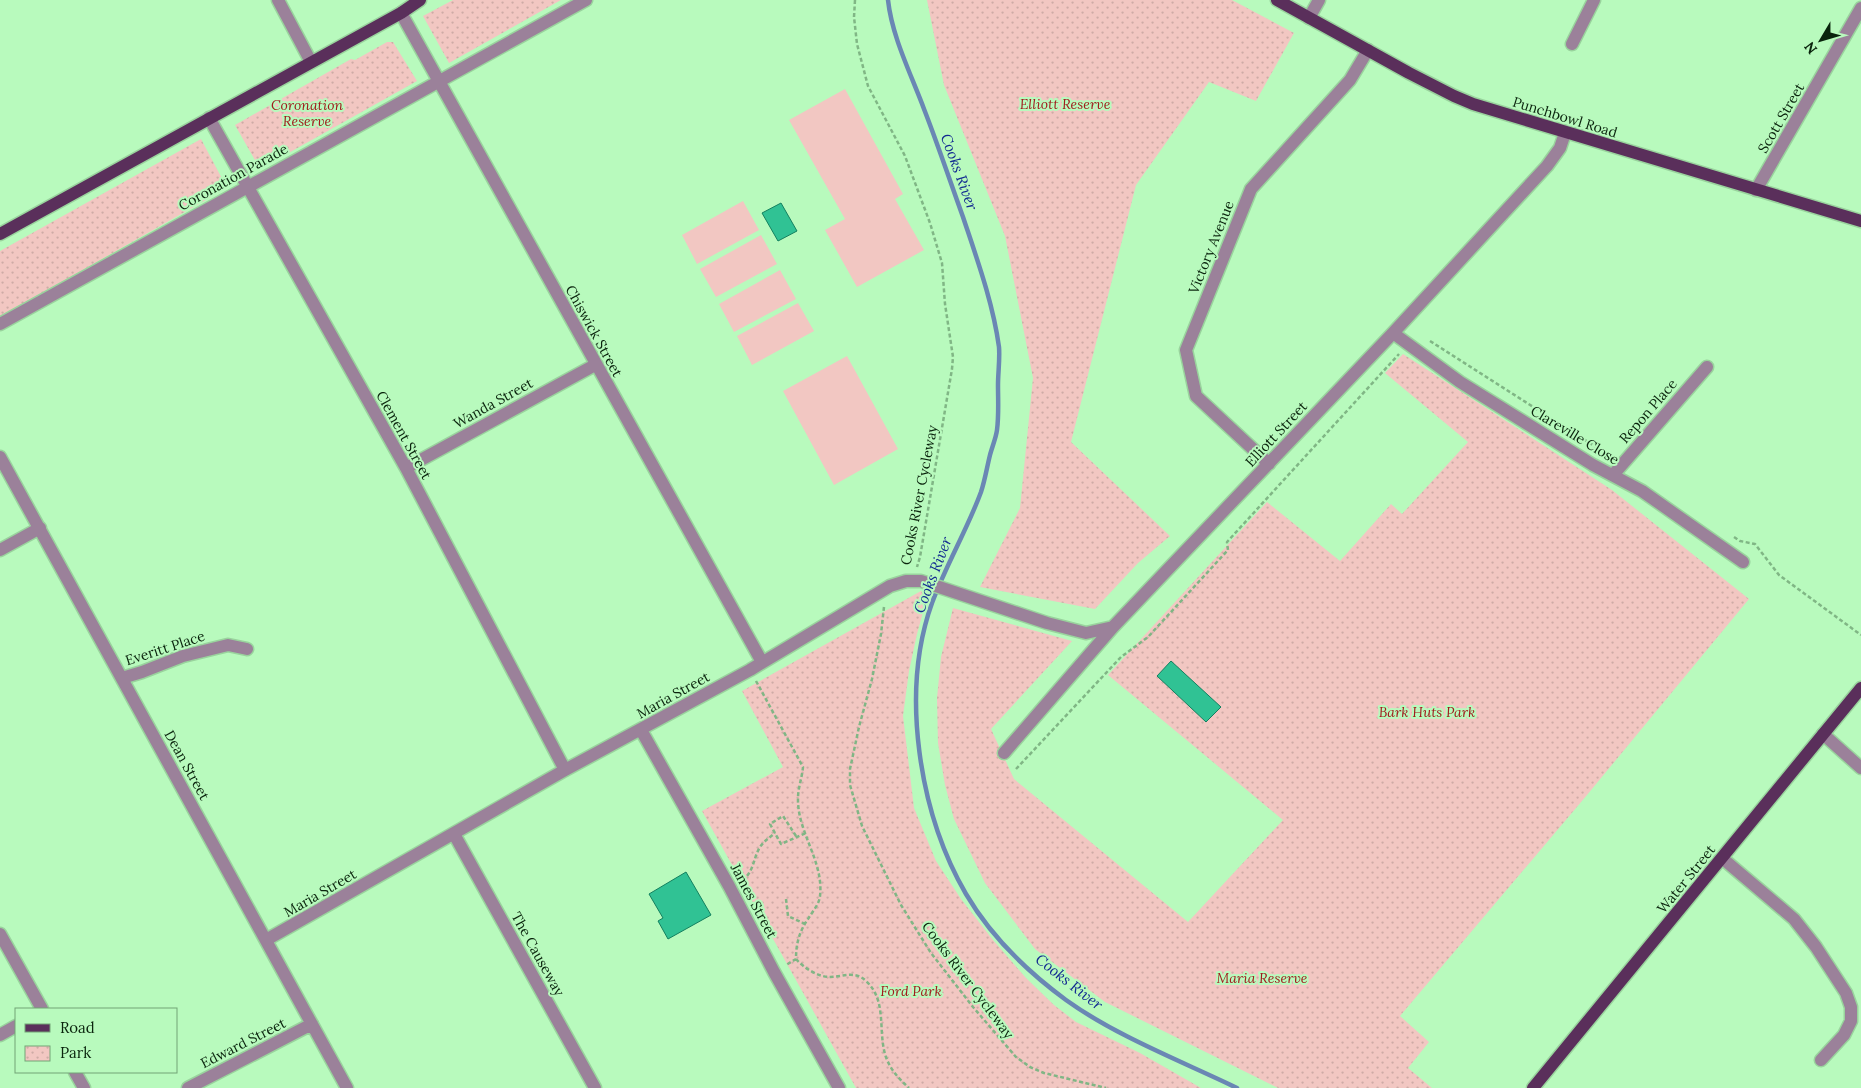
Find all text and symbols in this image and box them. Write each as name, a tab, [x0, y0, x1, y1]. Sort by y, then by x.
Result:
north arrow	[1796, 15, 1846, 65]
text: N	[1800, 38, 1821, 58]
street label: Scott Street	[1754, 79, 1809, 156]
street label: Punchbowl Road	[1510, 93, 1620, 141]
park label: Elliott Reserve	[1020, 95, 1111, 113]
park label: Coronation Reserve	[271, 96, 344, 130]
water label: Cooks River	[937, 131, 982, 213]
street label: Coronation Parade	[175, 139, 291, 215]
street label: Victory Avenue	[1184, 197, 1238, 297]
street label: Chiswick Street	[561, 282, 627, 381]
street label: Wanda Street	[450, 373, 536, 432]
street label: Repon Place	[1615, 375, 1681, 447]
street label: Clement Street	[372, 388, 436, 483]
street label: Elliott Street	[1241, 397, 1311, 470]
street label: Clareville Close	[1527, 402, 1623, 469]
street label: Cooks River Cycleway	[897, 423, 942, 567]
water label: Cooks River	[909, 534, 956, 616]
street label: Everitt Place	[123, 627, 207, 669]
street label: Maria Street	[633, 667, 713, 722]
park label: Bark Huts Park	[1379, 703, 1475, 721]
street label: Dean Street	[160, 727, 214, 804]
street label: Water Street	[1653, 841, 1719, 917]
street label: James Street	[726, 860, 782, 942]
street label: Maria Street	[281, 865, 360, 921]
street label: The Causeway	[507, 909, 569, 1000]
street label: Cooks River Cycleway	[918, 918, 1018, 1043]
water label: Cooks River	[1032, 949, 1107, 1014]
park label: Maria Reserve	[1216, 969, 1308, 987]
park label: Ford Park	[880, 982, 942, 1000]
legend	[15, 1008, 178, 1073]
street label: Edward Street	[197, 1014, 289, 1072]
text: Road	[60, 1018, 95, 1037]
text: Park	[60, 1043, 91, 1062]

